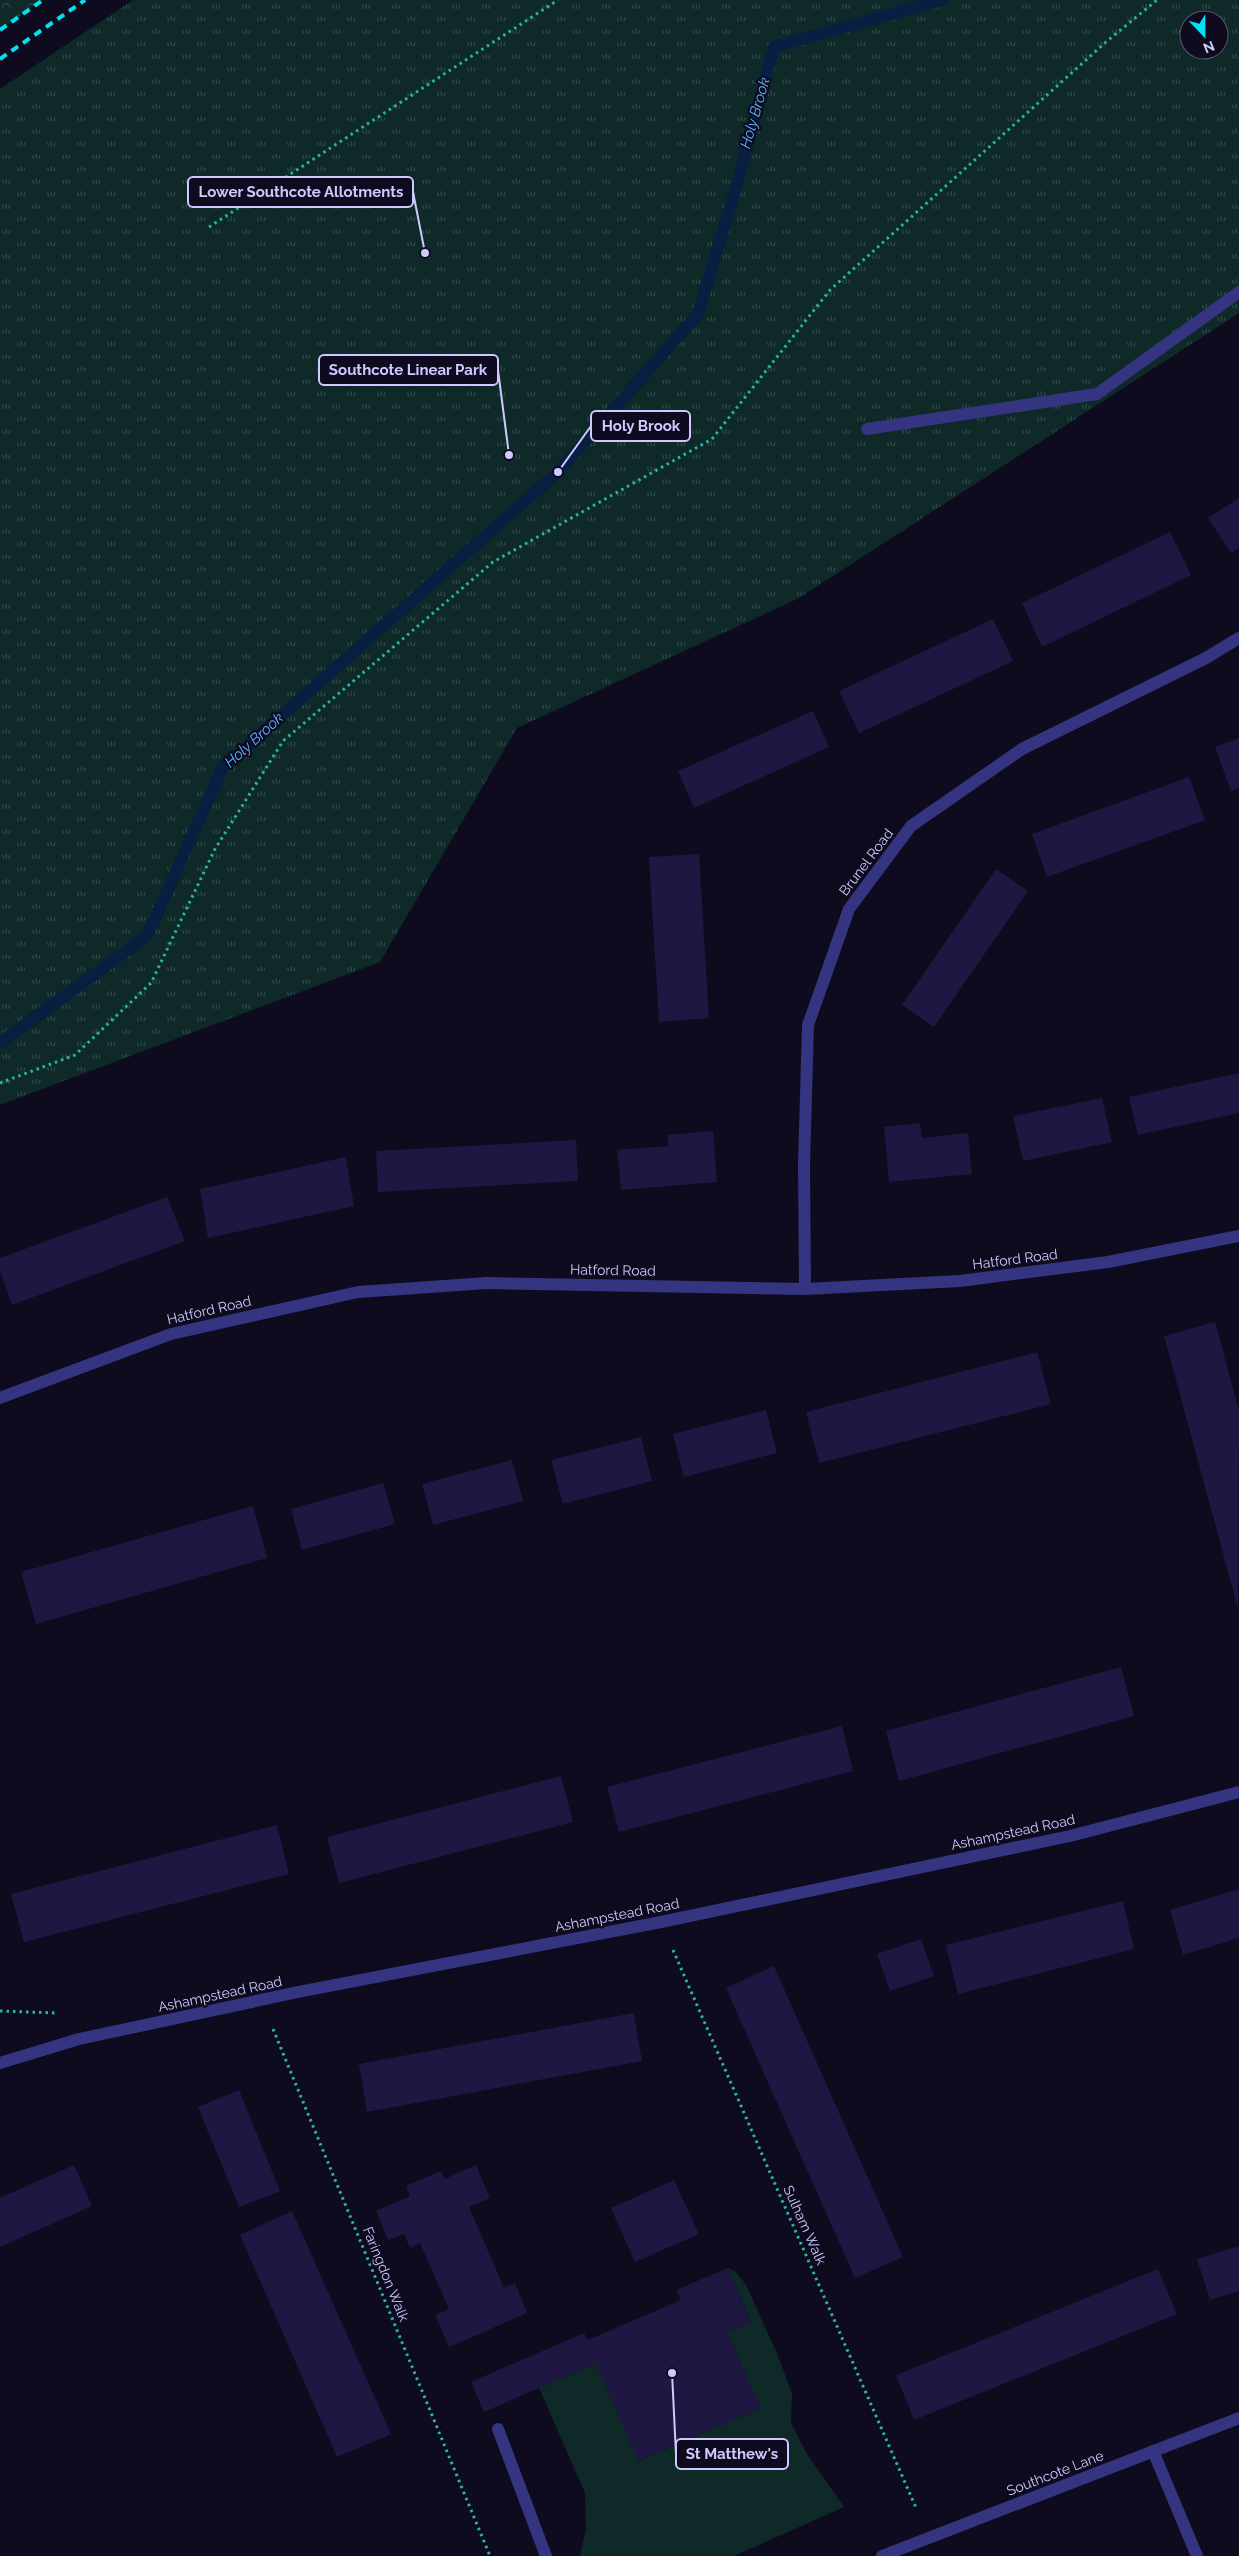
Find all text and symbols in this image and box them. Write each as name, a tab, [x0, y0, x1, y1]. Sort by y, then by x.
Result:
north arrow	[1179, 10, 1229, 60]
text: N	[1201, 38, 1217, 56]
water label: Holy Brook	[736, 75, 774, 151]
callout: Lower Southcote Allotments	[188, 177, 413, 207]
text: Lower Southcote Allotments	[199, 183, 403, 201]
callout: Southcote Linear Park	[319, 355, 498, 385]
text: Southcote Linear Park	[329, 361, 488, 379]
callout: Holy Brook	[591, 411, 690, 441]
text: Holy Brook	[602, 417, 681, 435]
water label: Holy Brook	[221, 709, 287, 771]
street label: Brunel Road	[836, 825, 896, 899]
street label: Hatford Road	[971, 1246, 1059, 1272]
street label: Hatford Road	[570, 1261, 656, 1279]
street label: Hatford Road	[165, 1293, 253, 1327]
street label: Ashampstead Road	[949, 1811, 1077, 1853]
street label: Ashampstead Road	[553, 1895, 681, 1935]
street label: Ashampstead Road	[156, 1973, 284, 2015]
street label: Sulham Walk	[780, 2183, 830, 2268]
street label: Faringdon Walk	[360, 2224, 413, 2324]
callout: St Matthew's	[676, 2439, 788, 2469]
text: St Matthew's	[686, 2445, 778, 2463]
street label: Southcote Lane	[1004, 2447, 1106, 2499]

